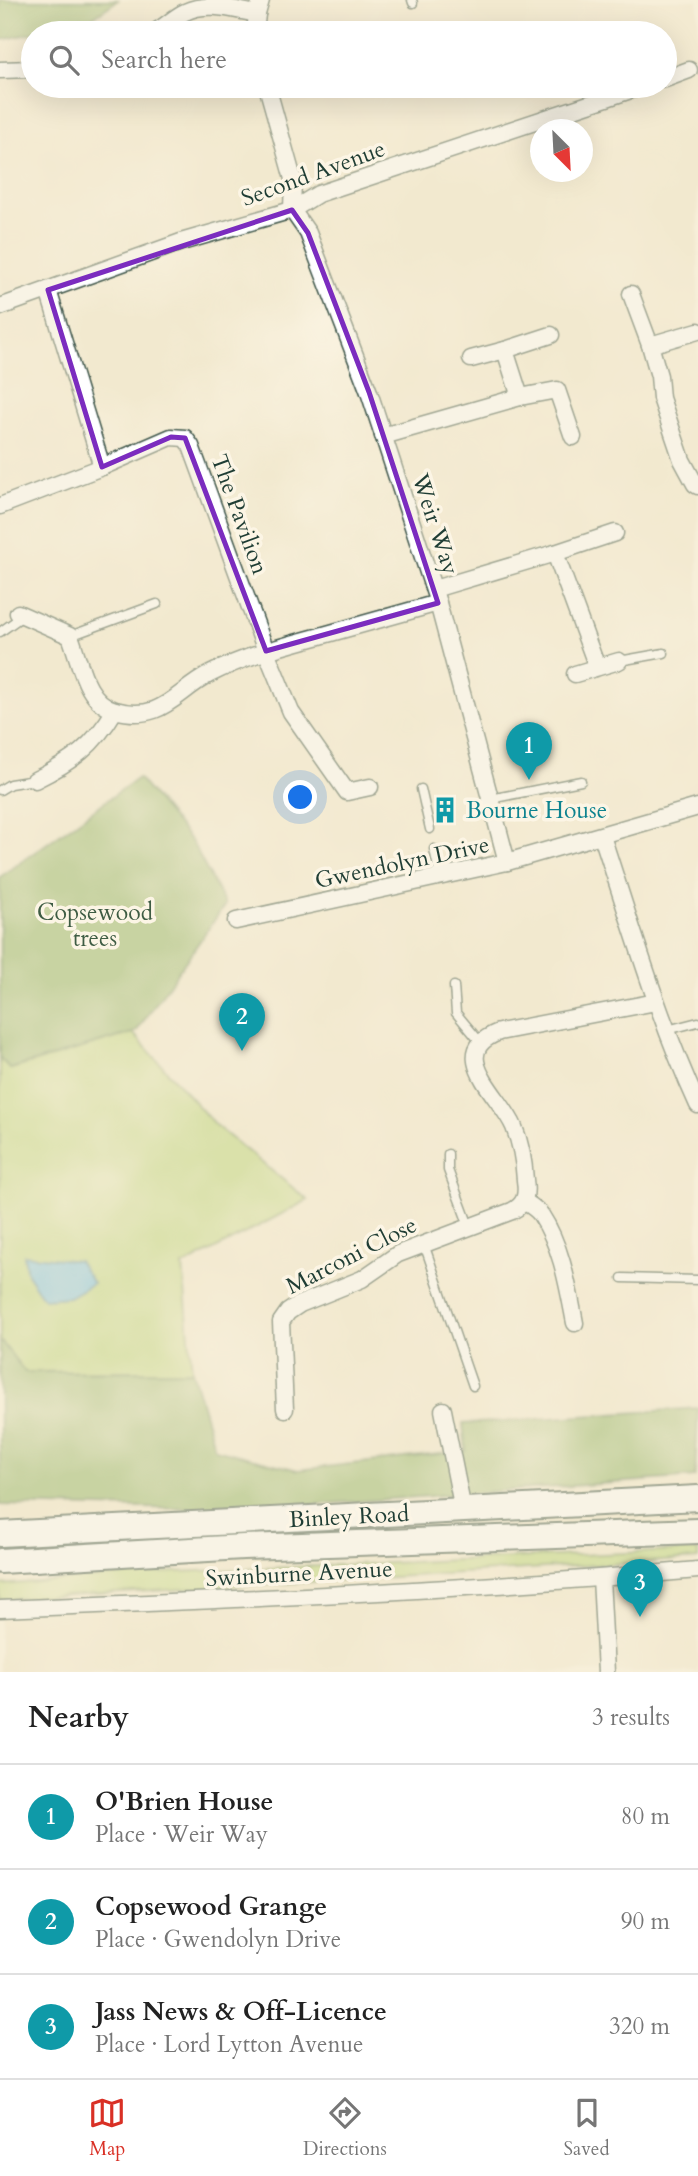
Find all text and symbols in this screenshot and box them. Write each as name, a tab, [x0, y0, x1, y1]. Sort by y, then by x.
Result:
search box	[21, 21, 677, 98]
icon: search	[45, 41, 83, 79]
text: Search here	[101, 42, 227, 77]
north arrow	[530, 119, 593, 182]
street label: Second Avenue	[237, 133, 389, 214]
street label: The Pavilion	[203, 450, 276, 578]
street label: Weir Way	[404, 469, 466, 579]
pin: 1	[506, 722, 552, 780]
your location	[283, 780, 317, 814]
building icon: Bourne House	[430, 795, 460, 825]
place label: Bourne House	[466, 795, 607, 826]
street label: Gwendolyn Drive	[312, 829, 492, 896]
park label: Copsewood trees	[37, 897, 154, 954]
pin: 2	[219, 993, 265, 1051]
street label: Marconi Close	[281, 1209, 422, 1302]
street label: Binley Road	[288, 1498, 411, 1535]
street label: Swinburne Avenue	[205, 1553, 393, 1594]
pin: 3	[617, 1559, 663, 1617]
text: Nearby	[28, 1697, 129, 1738]
text: 3 results	[592, 1702, 670, 1733]
text: O'Brien House	[95, 1784, 274, 1819]
text: 1	[45, 1801, 57, 1832]
text: 80 m	[621, 1801, 670, 1832]
text: Place · Weir Way	[95, 1819, 268, 1850]
text: Copsewood Grange	[95, 1889, 327, 1924]
text: 2	[45, 1906, 57, 1937]
text: 90 m	[621, 1906, 670, 1937]
text: Place · Gwendolyn Drive	[95, 1924, 341, 1955]
text: Jass News & Off-Licence	[95, 1994, 387, 2029]
text: 3	[45, 2011, 57, 2042]
text: 320 m	[609, 2011, 670, 2042]
text: Place · Lord Lytton Avenue	[95, 2029, 364, 2060]
tab: Map	[88, 2094, 126, 2162]
tab: Directions	[303, 2094, 387, 2162]
tab: Saved	[564, 2094, 610, 2162]

